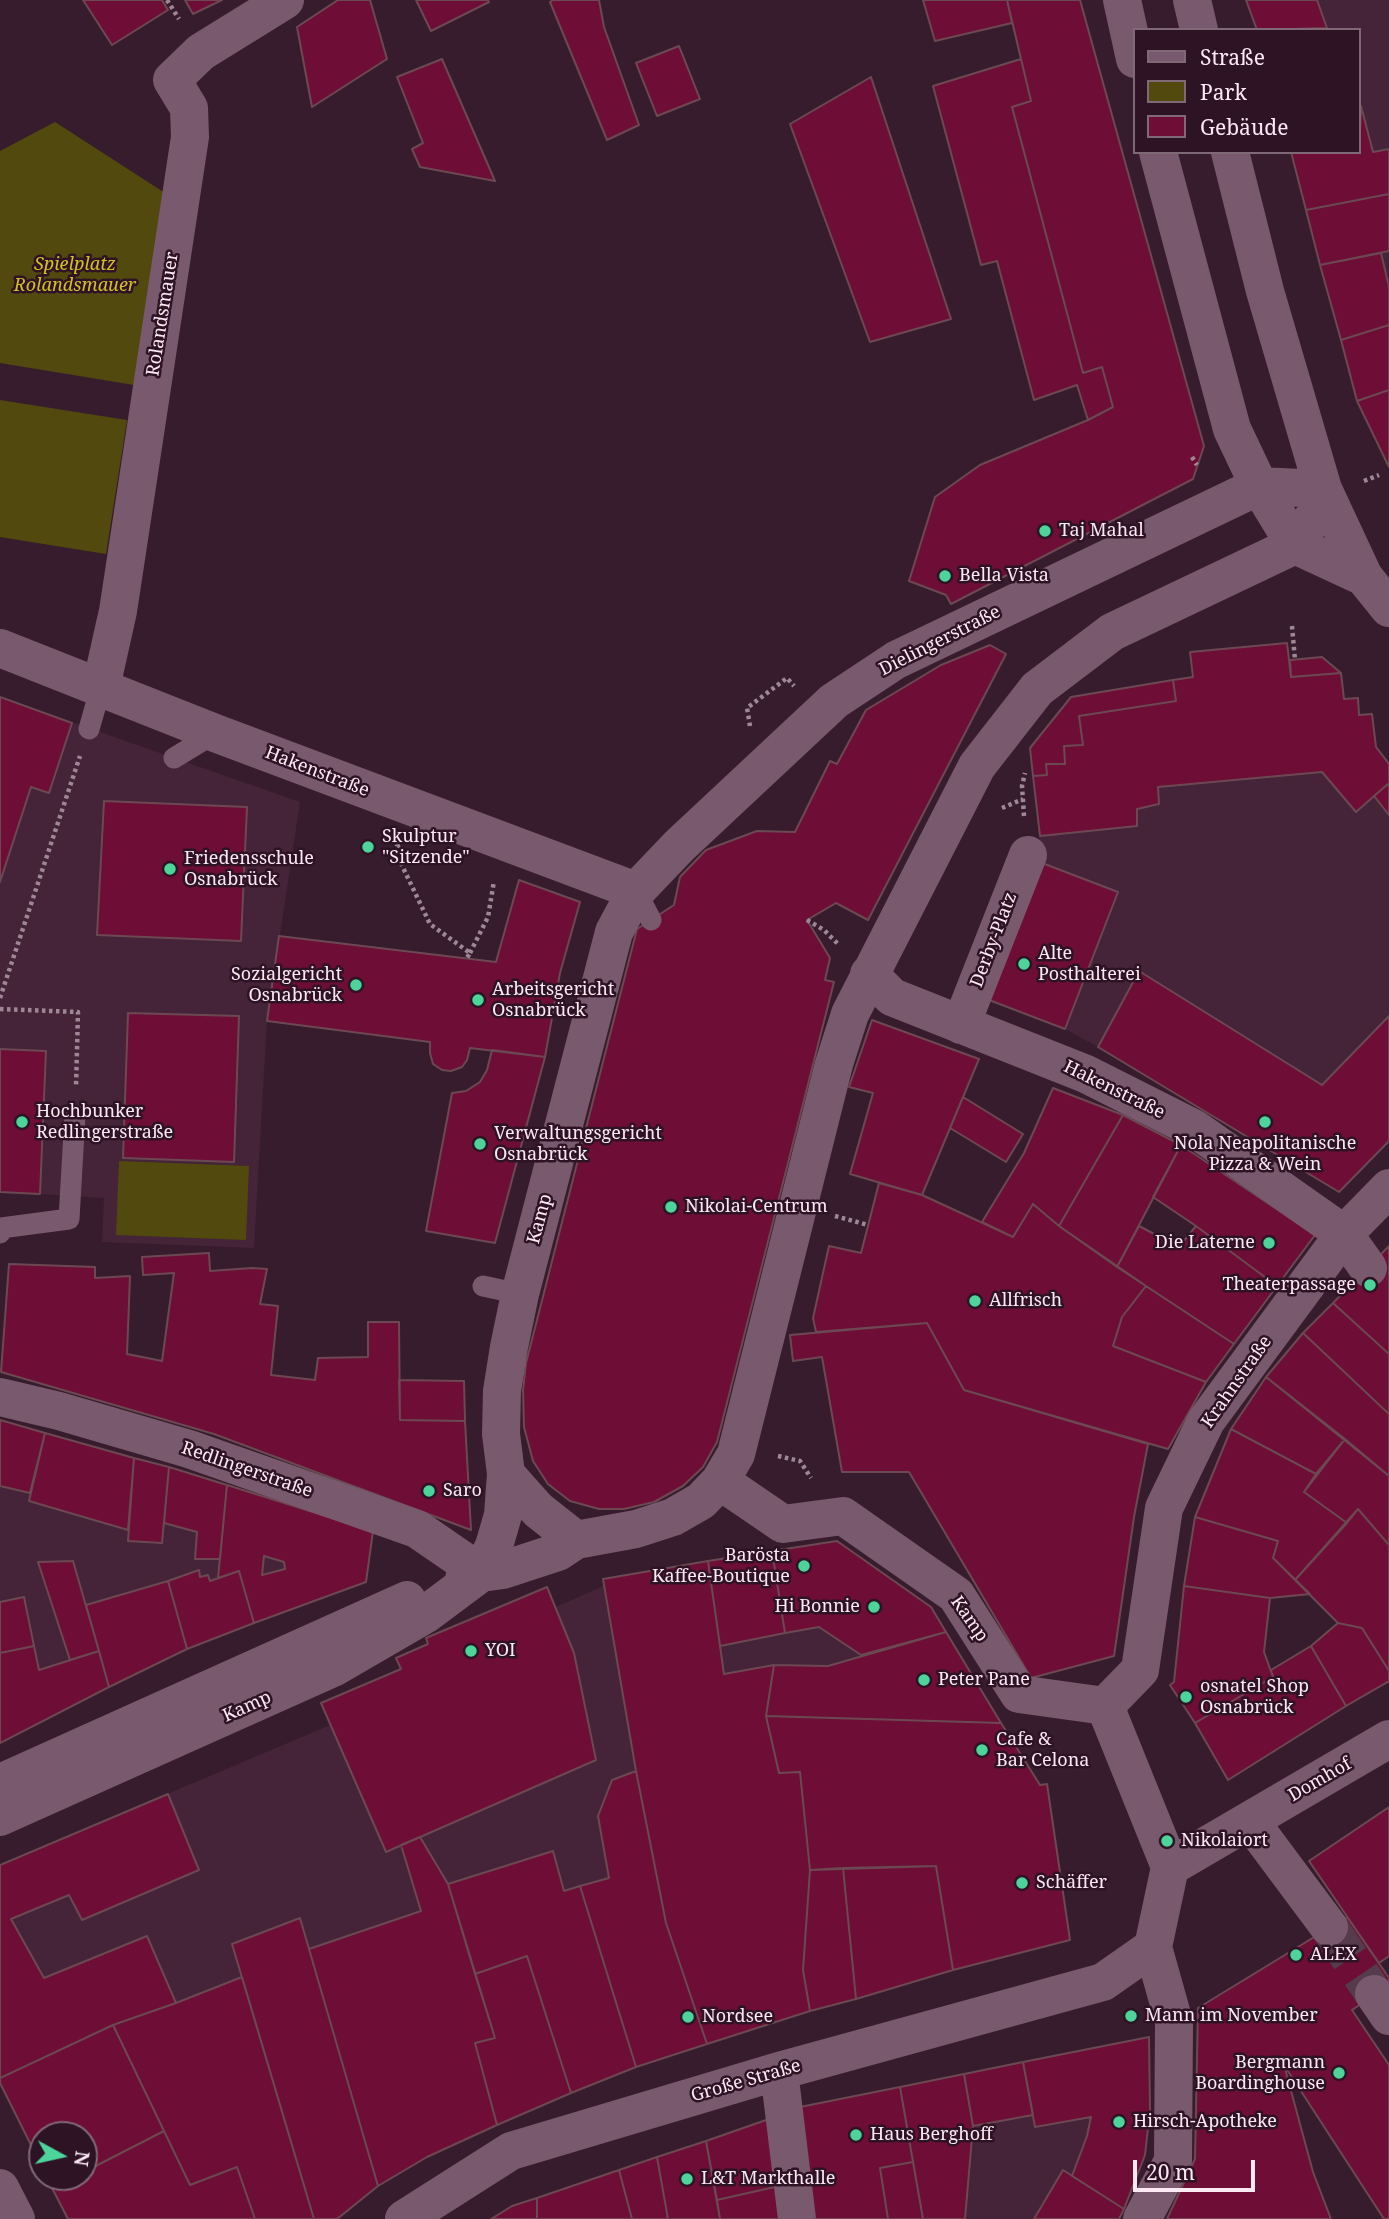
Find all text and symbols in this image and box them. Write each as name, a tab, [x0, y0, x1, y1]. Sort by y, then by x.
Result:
legend	[1134, 28, 1361, 154]
text: Straße	[1200, 43, 1265, 71]
text: Park	[1200, 78, 1247, 106]
text: Gebäude	[1200, 113, 1288, 141]
street label: Rolandsmauer	[143, 250, 183, 378]
park label: Spielplatz Rolandsmauer	[14, 254, 136, 296]
place label: Taj Mahal	[1059, 520, 1144, 542]
marker: Taj Mahal	[1037, 523, 1053, 539]
place label: Bella Vista	[959, 565, 1049, 587]
marker: Bella Vista	[937, 568, 953, 584]
street label: Dielingerstraße	[876, 601, 1004, 681]
street label: Hakenstraße	[262, 742, 372, 802]
place label: Skulptur "Sitzende"	[382, 826, 470, 868]
marker: Skulptur "Sitzende"	[360, 839, 376, 855]
place label: Friedensschule Osnabrück	[184, 848, 314, 890]
marker: Friedensschule Osnabrück	[162, 861, 178, 877]
street label: Derby-Platz	[966, 890, 1022, 990]
place label: Alte Posthalterei	[1038, 943, 1141, 986]
marker: Alte Posthalterei	[1016, 956, 1032, 972]
place label: Sozialgericht Osnabrück	[231, 964, 342, 1006]
marker: Sozialgericht Osnabrück	[348, 977, 364, 993]
place label: Arbeitsgericht Osnabrück	[492, 979, 614, 1021]
marker: Arbeitsgericht Osnabrück	[470, 992, 486, 1008]
street label: Hakenstraße	[1060, 1056, 1168, 1124]
place label: Hochbunker Redlingerstraße	[36, 1101, 173, 1144]
marker: Hochbunker Redlingerstraße	[14, 1114, 30, 1130]
marker: Nola Neapolitanische Pizza & Wein	[1257, 1114, 1273, 1130]
place label: Verwaltungsgericht Osnabrück	[494, 1123, 662, 1166]
place label: Nola Neapolitanische Pizza & Wein	[1174, 1133, 1356, 1176]
marker: Verwaltungsgericht Osnabrück	[472, 1136, 488, 1152]
street label: Kamp	[523, 1192, 557, 1246]
place label: Nikolai-Centrum	[685, 1196, 828, 1218]
marker: Nikolai-Centrum	[663, 1199, 679, 1215]
place label: Die Laterne	[1155, 1232, 1255, 1254]
marker: Die Laterne	[1261, 1235, 1277, 1251]
place label: Theaterpassage	[1222, 1274, 1356, 1296]
marker: Theaterpassage	[1362, 1277, 1378, 1293]
place label: Allfrisch	[989, 1290, 1062, 1312]
marker: Allfrisch	[967, 1293, 983, 1309]
street label: Krahnstraße	[1197, 1332, 1277, 1432]
street label: Redlingerstraße	[179, 1437, 315, 1503]
place label: Saro	[443, 1480, 482, 1502]
marker: Saro	[421, 1483, 437, 1499]
place label: Barösta Kaffee-Boutique	[652, 1545, 790, 1588]
marker: Barösta Kaffee-Boutique	[796, 1558, 812, 1574]
street label: Kamp	[946, 1592, 992, 1646]
place label: Hi Bonnie	[775, 1596, 860, 1618]
marker: Hi Bonnie	[866, 1599, 882, 1615]
place label: YOI	[485, 1640, 516, 1662]
marker: YOI	[463, 1643, 479, 1659]
place label: Peter Pane	[938, 1669, 1030, 1691]
marker: Peter Pane	[916, 1672, 932, 1688]
place label: osnatel Shop Osnabrück	[1200, 1676, 1309, 1718]
street label: Kamp	[219, 1687, 275, 1727]
marker: osnatel Shop Osnabrück	[1178, 1689, 1194, 1705]
place label: Cafe & Bar Celona	[996, 1729, 1089, 1772]
marker: Cafe & Bar Celona	[974, 1742, 990, 1758]
street label: Domhof	[1285, 1753, 1355, 1807]
place label: Nikolaiort	[1181, 1830, 1268, 1852]
marker: Nikolaiort	[1159, 1833, 1175, 1849]
place label: Schäffer	[1036, 1872, 1107, 1894]
marker: Schäffer	[1014, 1875, 1030, 1891]
place label: ALEX	[1310, 1944, 1357, 1966]
marker: ALEX	[1288, 1947, 1304, 1963]
place label: Mann im November	[1145, 2005, 1318, 2027]
place label: Nordsee	[702, 2006, 773, 2028]
marker: Mann im November	[1123, 2008, 1139, 2024]
marker: Nordsee	[680, 2009, 696, 2025]
place label: Bergmann Boardinghouse	[1195, 2052, 1325, 2094]
street label: Große Straße	[689, 2055, 803, 2107]
marker: Bergmann Boardinghouse	[1331, 2065, 1347, 2081]
place label: Hirsch-Apotheke	[1133, 2111, 1277, 2133]
marker: Hirsch-Apotheke	[1111, 2114, 1127, 2130]
north arrow	[28, 2121, 98, 2191]
place label: Haus Berghoff	[870, 2124, 993, 2146]
marker: Haus Berghoff	[848, 2127, 864, 2143]
scale bar	[1137, 2146, 1260, 2190]
text: N	[68, 2149, 96, 2168]
text: 20 m	[1146, 2158, 1195, 2186]
place label: L&T Markthalle	[701, 2168, 835, 2190]
marker: L&T Markthalle	[679, 2171, 695, 2187]

